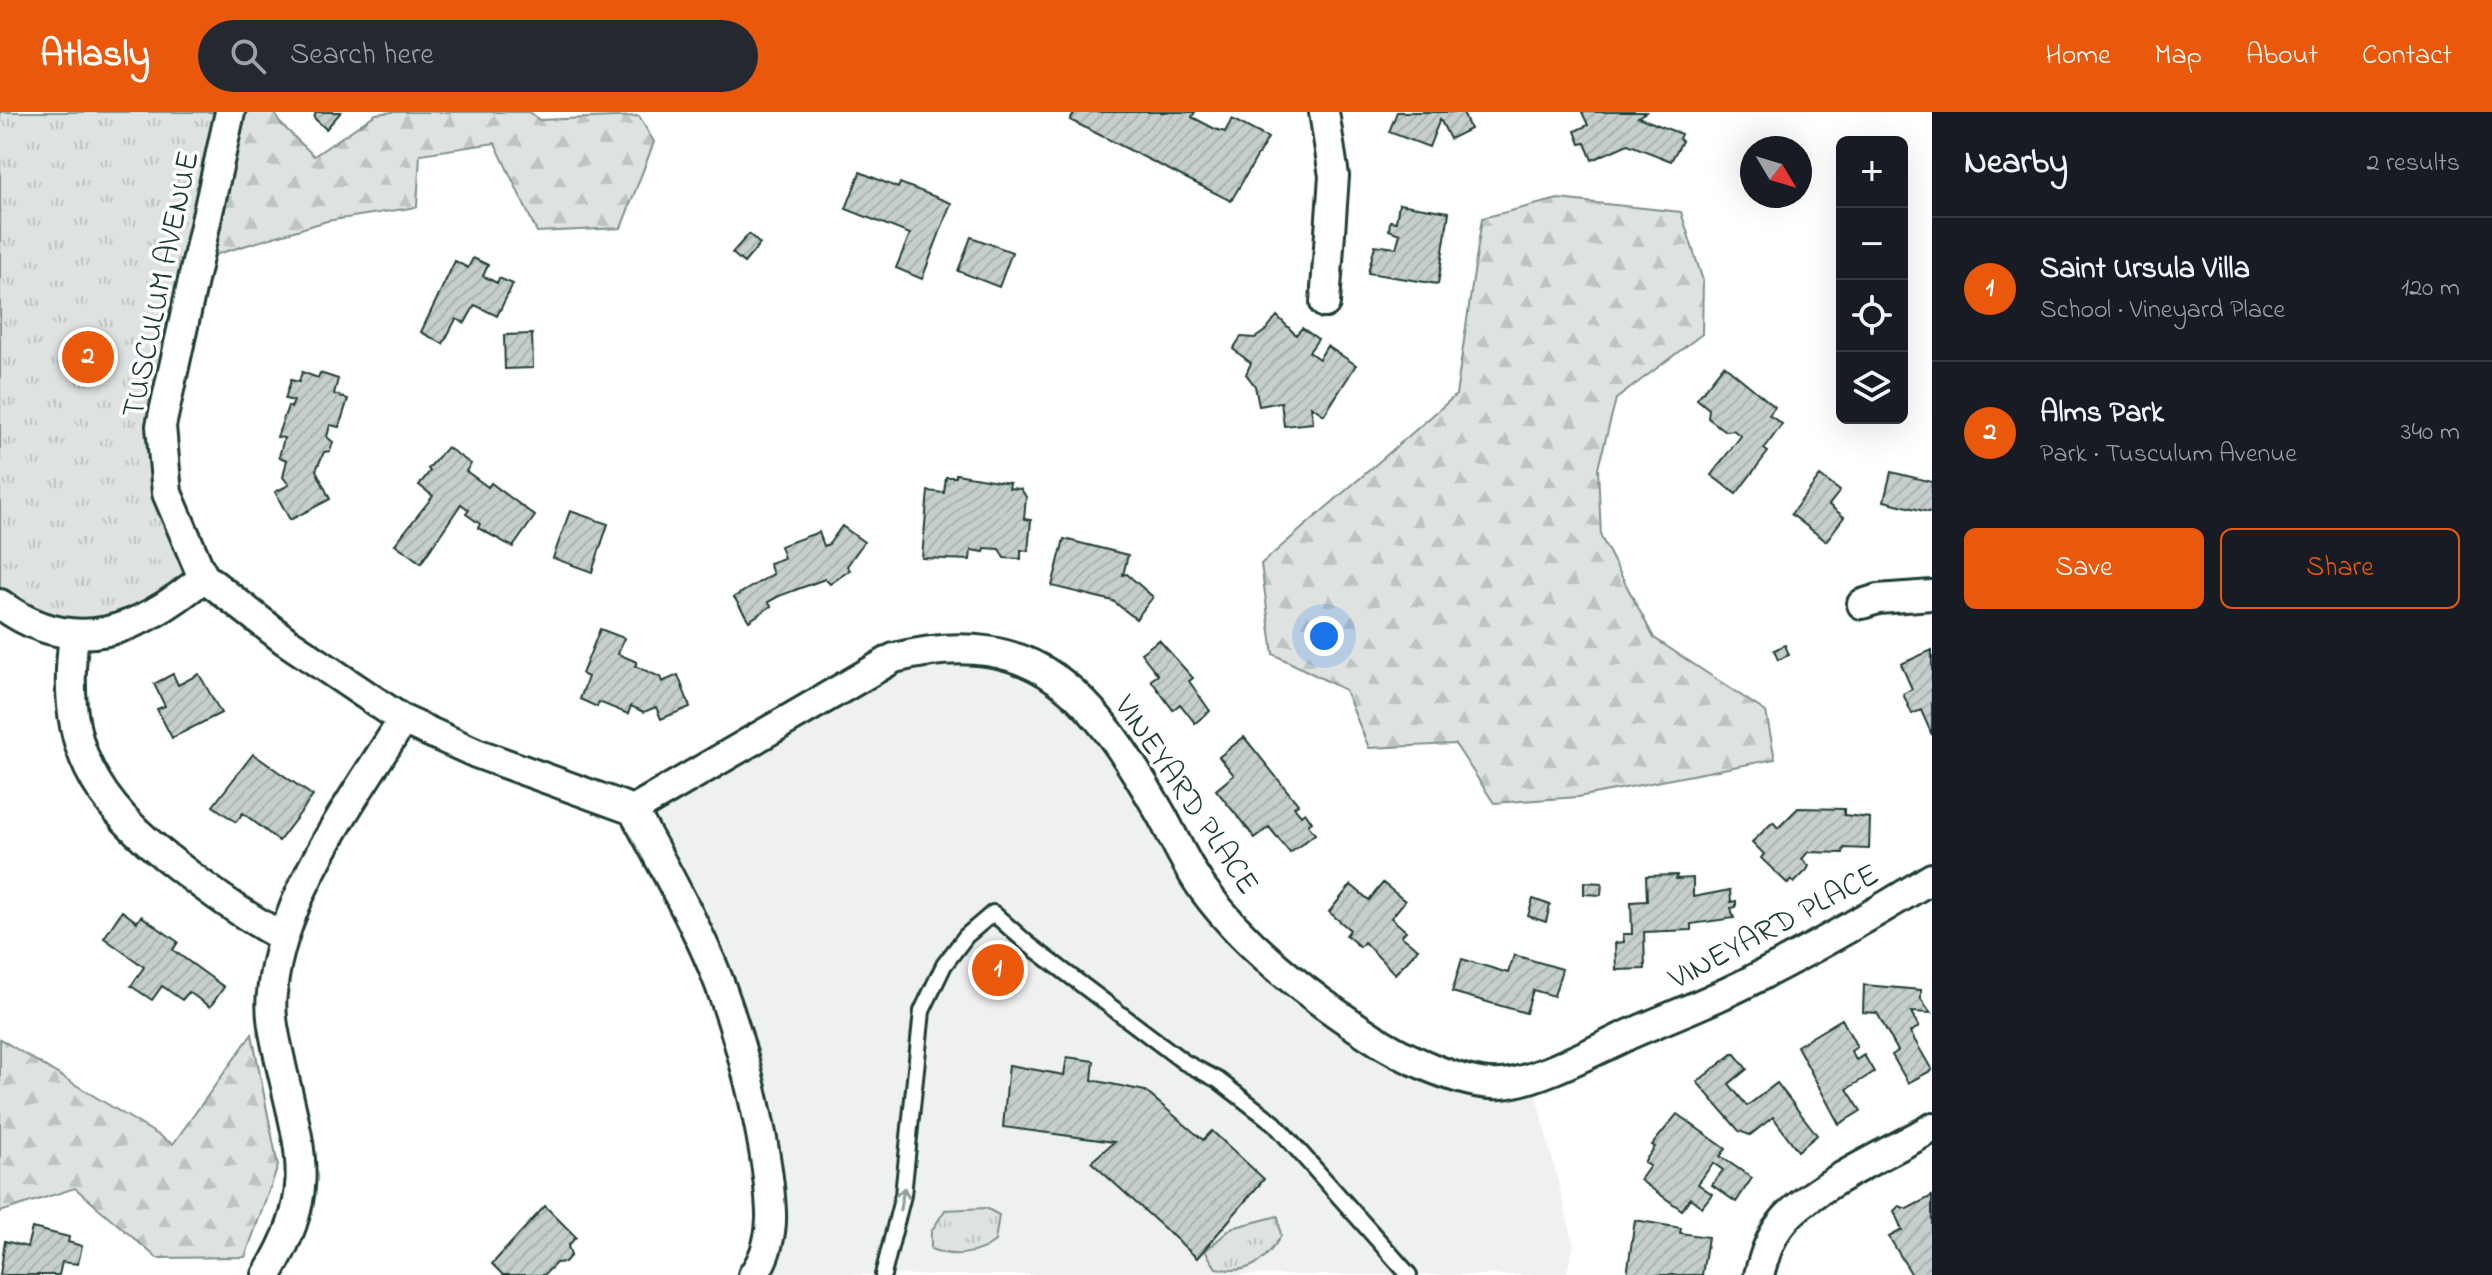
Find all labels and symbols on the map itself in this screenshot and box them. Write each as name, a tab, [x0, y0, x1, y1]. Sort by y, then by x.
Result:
north arrow	[1740, 136, 1812, 208]
street label: TUSCULUM AVENUE	[111, 147, 214, 423]
pin: 2	[62, 327, 114, 387]
your location	[1304, 616, 1344, 656]
street label: VINEYARD PLACE	[1100, 686, 1270, 905]
street label: VINEYARD PLACE	[1660, 853, 1888, 1004]
pin: 1	[972, 940, 1024, 1000]
one-way arrow	[895, 1187, 910, 1213]

